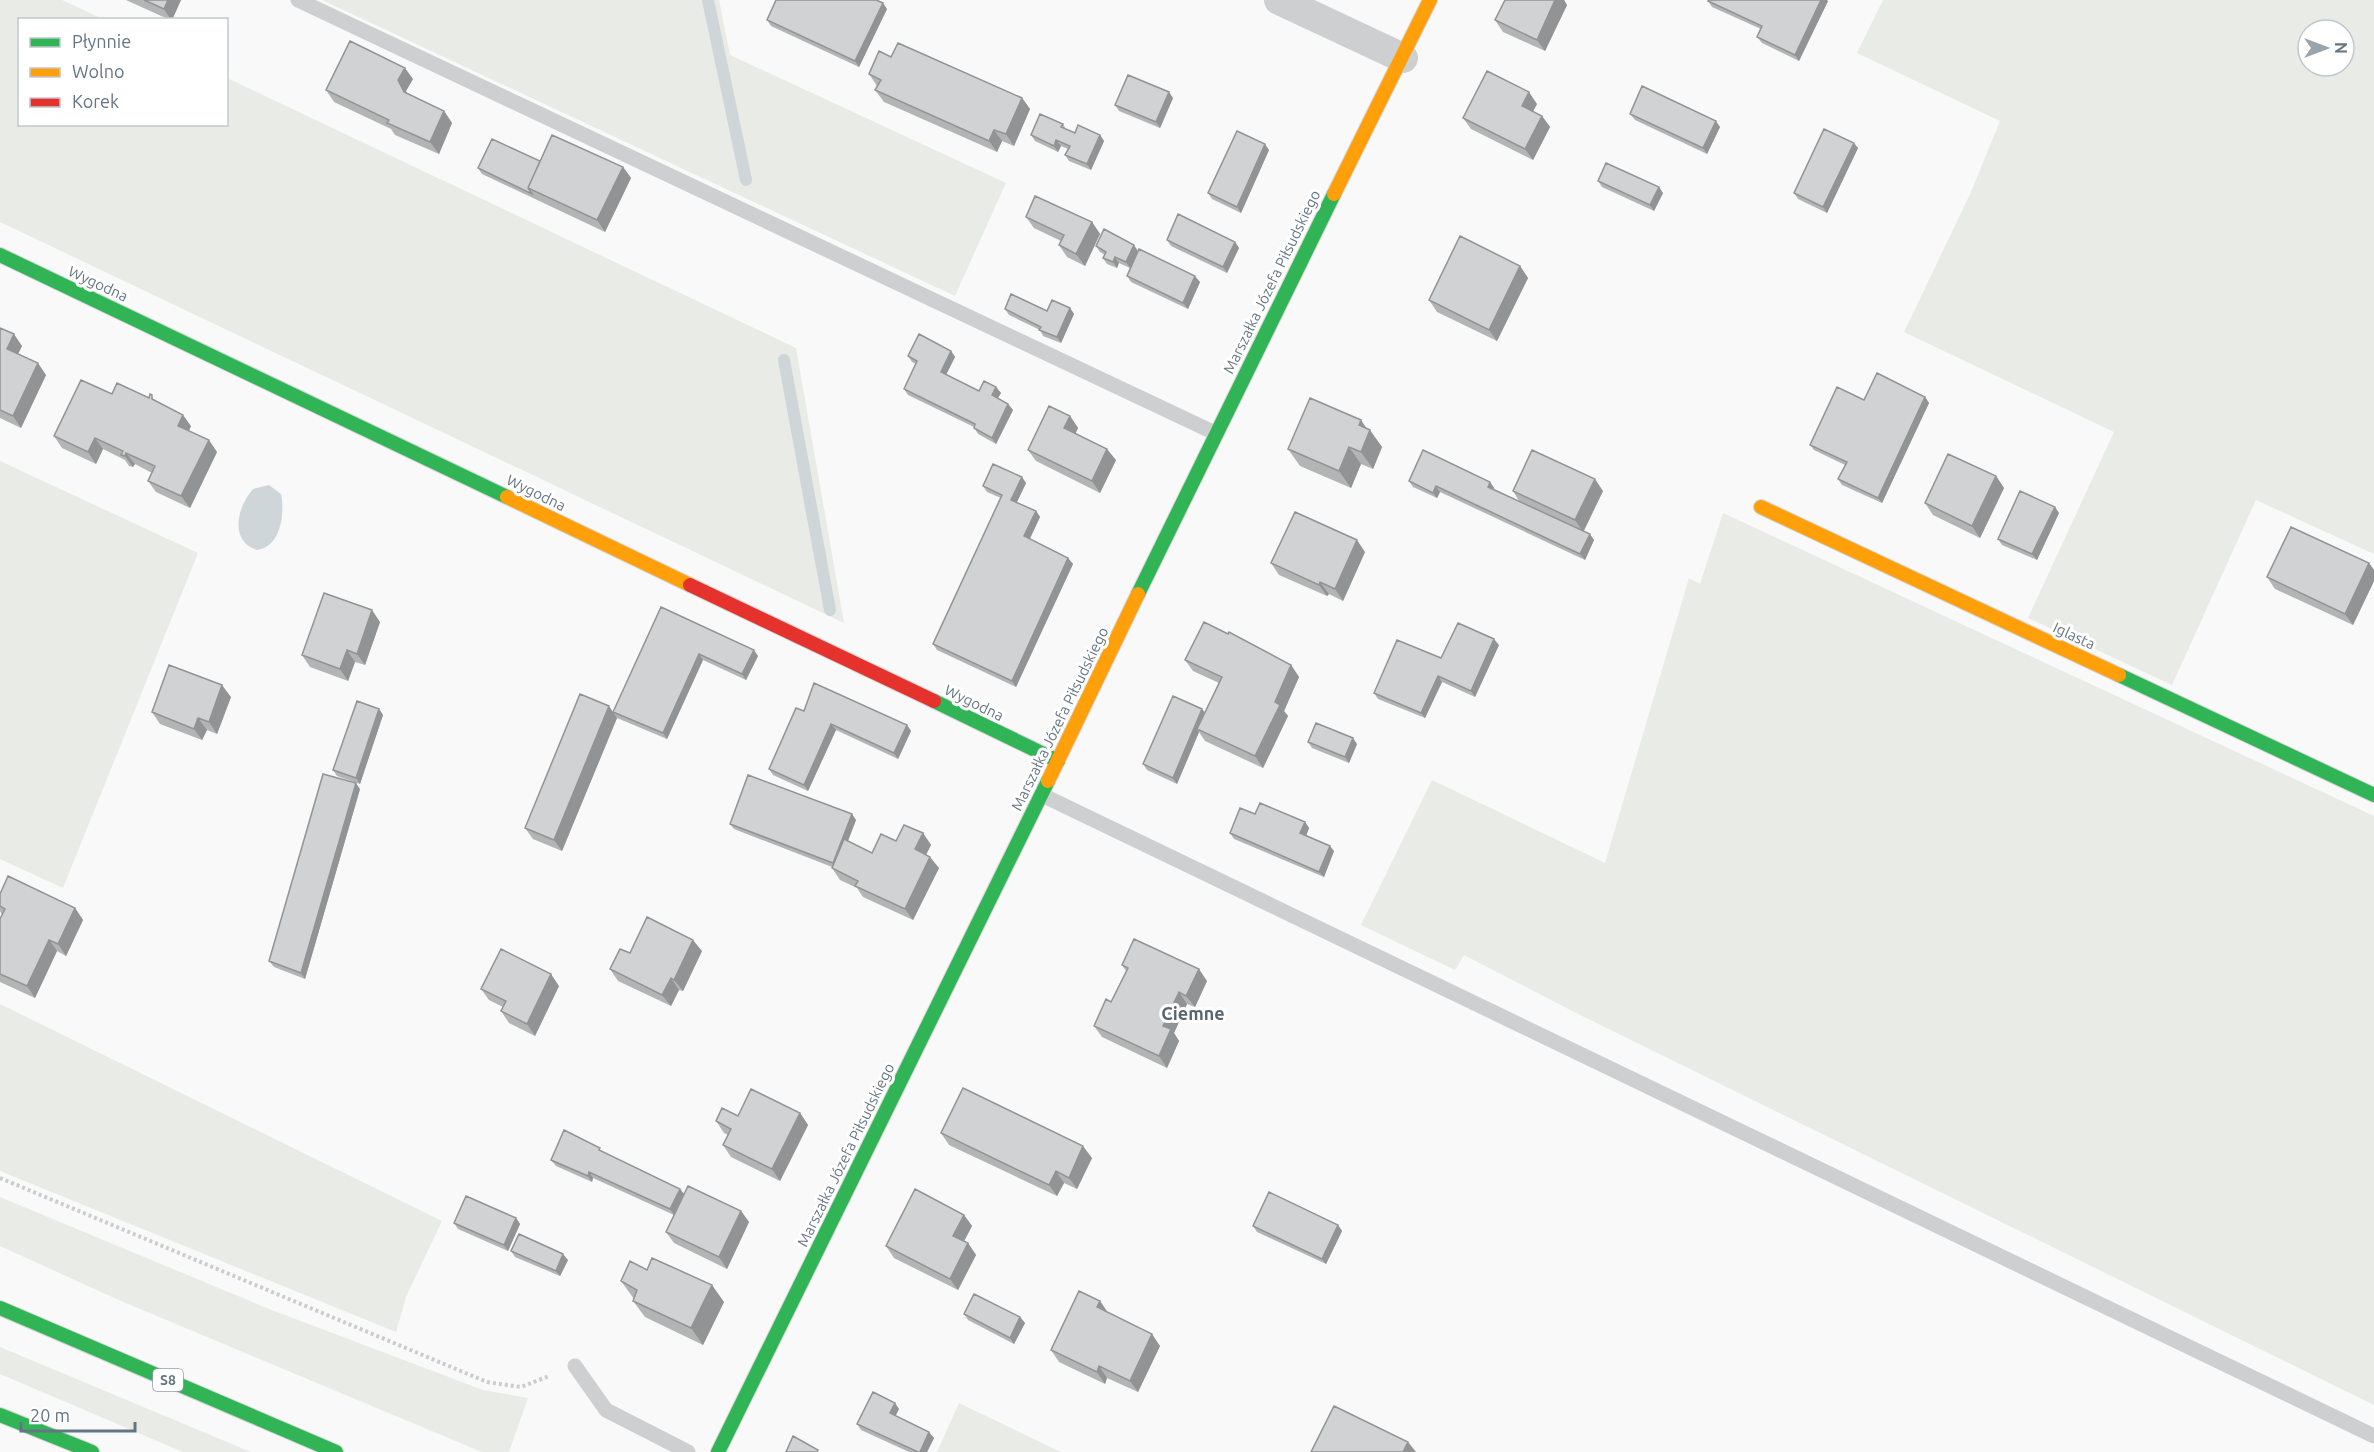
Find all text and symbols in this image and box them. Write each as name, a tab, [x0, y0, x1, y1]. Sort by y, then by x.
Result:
legend	[18, 18, 228, 126]
north arrow	[2296, 18, 2356, 78]
text: Płynnie	[72, 31, 131, 51]
text: N	[2332, 42, 2350, 54]
text: Wolno	[72, 61, 124, 81]
text: Korek	[72, 91, 119, 111]
street label: Marszałka Józefa Piłsudskiego	[1220, 187, 1323, 376]
street label: Wygodna	[66, 262, 131, 305]
street label: Wygodna	[504, 471, 568, 514]
street label: Iglasta	[2051, 618, 2098, 653]
street label: Marszałka Józefa Piłsudskiego	[1008, 624, 1111, 813]
street label: Wygodna	[942, 681, 1006, 724]
district label: Ciemne	[1161, 1003, 1225, 1023]
street label: Marszałka Józefa Piłsudskiego	[794, 1060, 897, 1249]
road number: S8	[153, 1369, 183, 1391]
scale bar	[21, 1395, 135, 1433]
text: 20 m	[30, 1405, 70, 1425]

